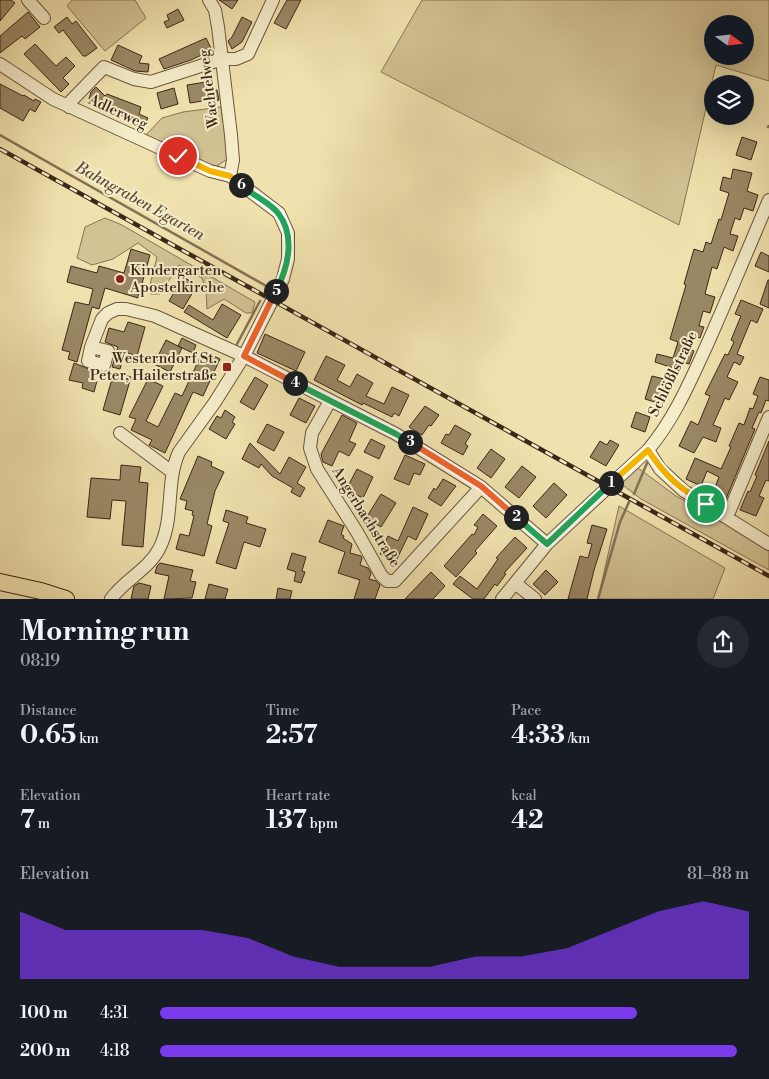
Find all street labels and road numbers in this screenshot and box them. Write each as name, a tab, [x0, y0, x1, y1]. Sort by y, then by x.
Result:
street label: Wachtelweg	[195, 48, 223, 131]
street label: Adlerweg	[84, 90, 151, 134]
street label: Schlößlstraße	[644, 328, 702, 420]
street label: Angerbachstraße	[327, 462, 405, 571]

